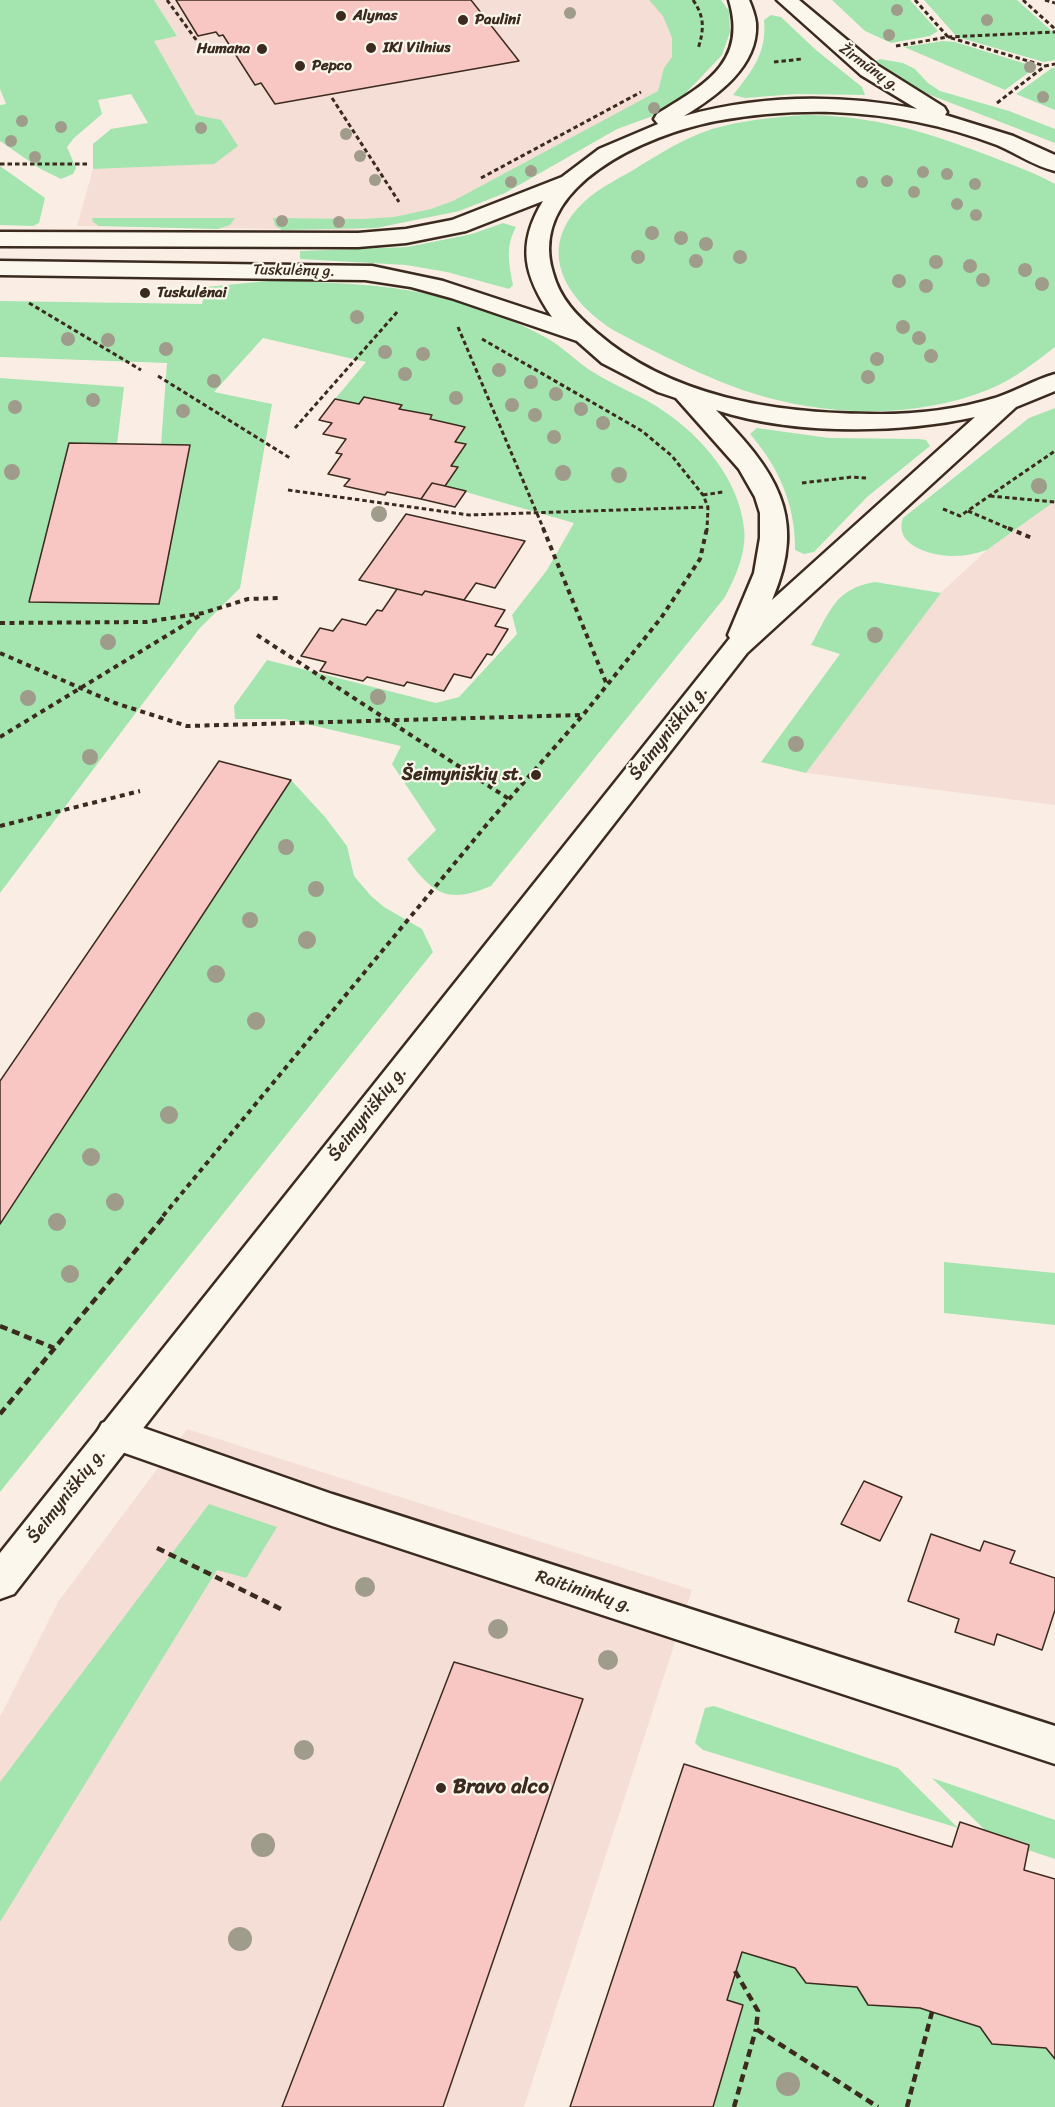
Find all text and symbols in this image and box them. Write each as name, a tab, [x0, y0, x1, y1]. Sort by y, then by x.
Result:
place label: Alynas	[353, 7, 397, 25]
marker: Alynas	[334, 9, 348, 23]
place label: Paulini	[475, 11, 520, 29]
marker: Paulini	[456, 13, 470, 27]
place label: IKI Vilnius	[383, 39, 450, 57]
place label: Humana	[197, 40, 250, 58]
street label: Žirmūnų g.	[835, 40, 903, 96]
marker: IKI Vilnius	[364, 41, 378, 55]
marker: Humana	[255, 42, 269, 56]
place label: Pepco	[312, 57, 352, 75]
marker: Pepco	[293, 59, 307, 73]
street label: Tuskulėnų g.	[253, 261, 335, 281]
place label: Tuskulėnai	[157, 284, 227, 302]
marker: Tuskulėnai	[138, 286, 152, 300]
street label: Šeimyniškių g.	[625, 681, 713, 785]
place label: Šeimyniškių st.	[402, 764, 524, 786]
marker: Šeimyniškių st.	[529, 768, 543, 782]
street label: Šeimyniškių g.	[324, 1062, 412, 1166]
street label: Šeimyniškių g.	[23, 1444, 111, 1548]
street label: Raitininkų g.	[533, 1566, 635, 1618]
place label: Bravo alco	[453, 1775, 549, 1801]
marker: Bravo alco	[434, 1781, 448, 1795]

